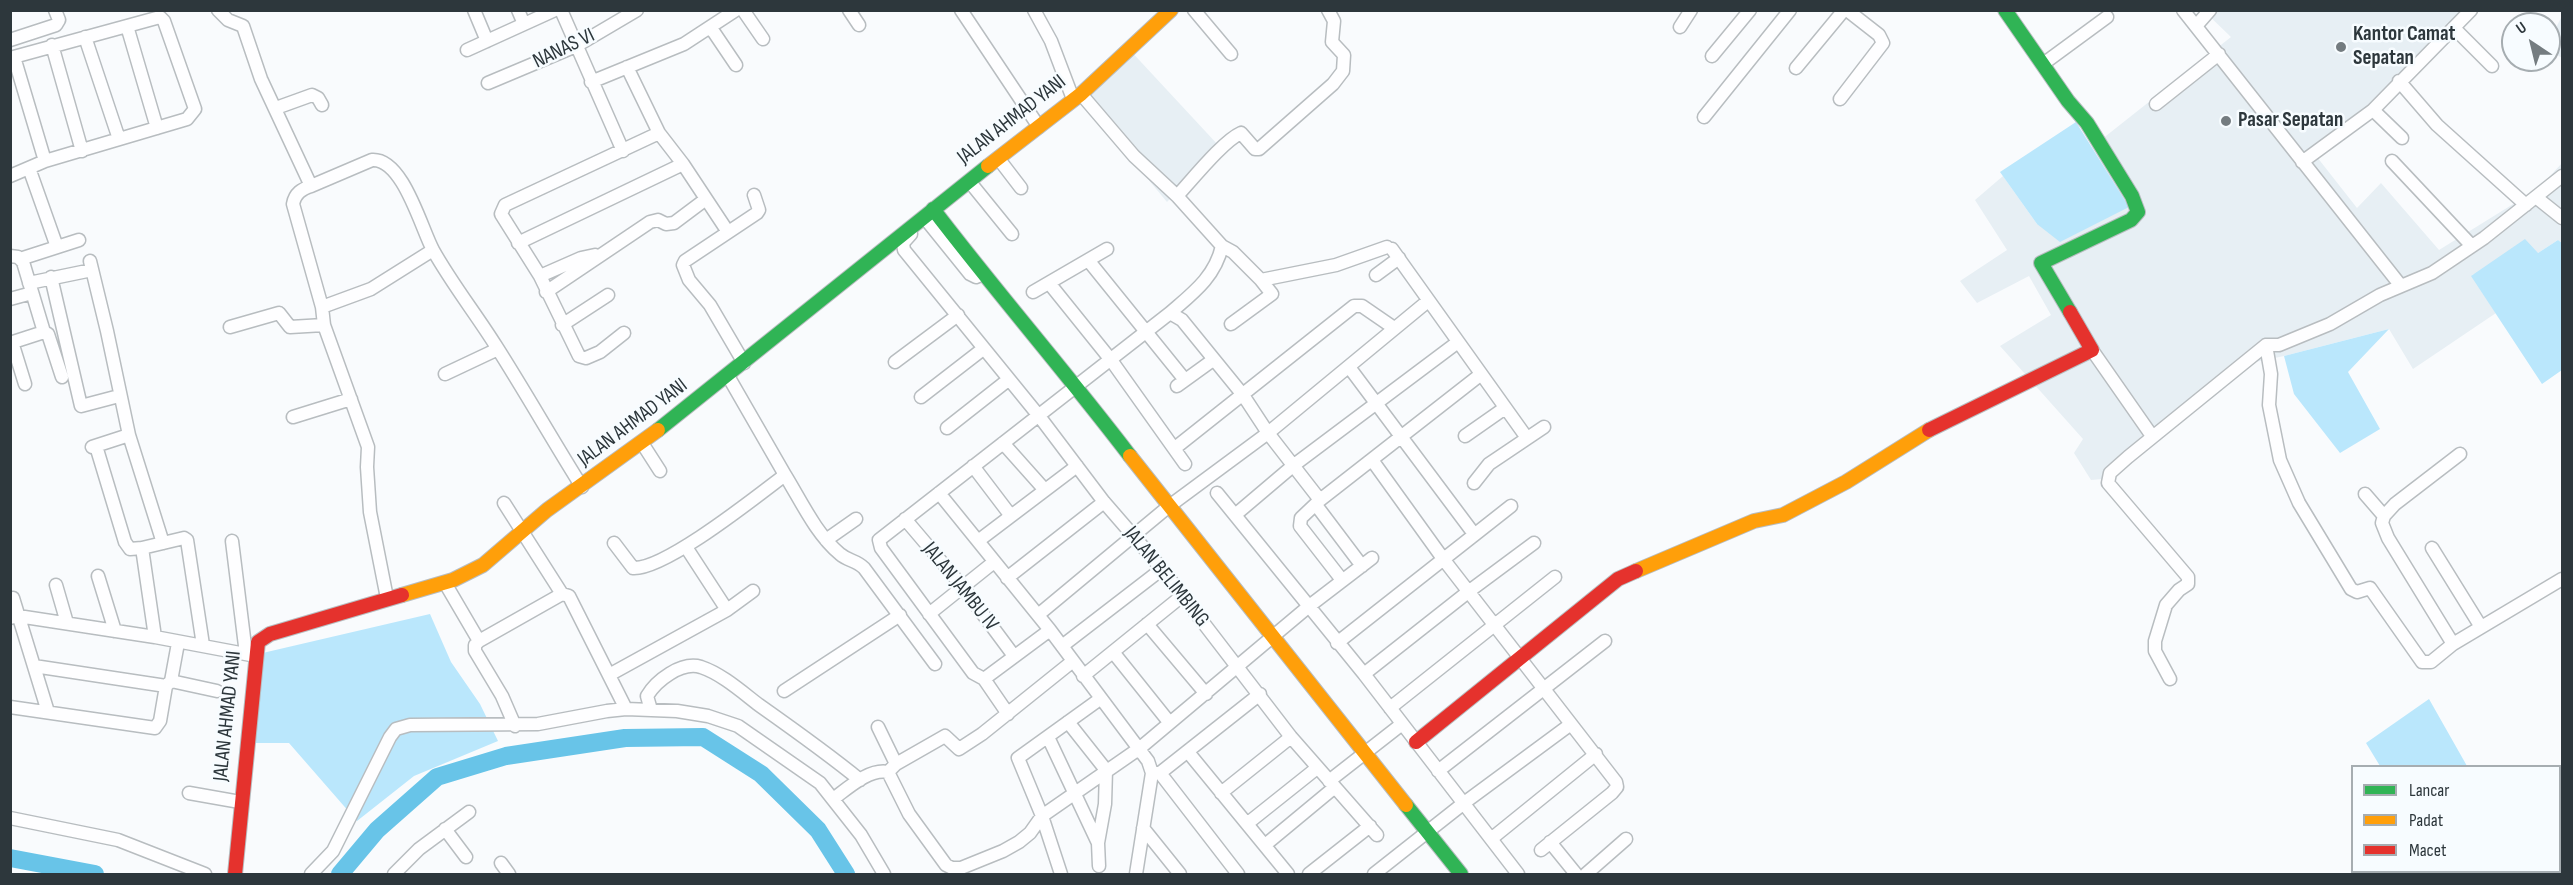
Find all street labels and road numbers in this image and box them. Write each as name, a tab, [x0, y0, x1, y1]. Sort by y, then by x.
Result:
street label: NANAS VI	[529, 23, 599, 75]
street label: JALAN AHMAD YANI	[953, 70, 1071, 170]
street label: JALAN AHMAD YANI	[573, 374, 693, 472]
street label: JALAN BELIMBING	[1118, 522, 1214, 632]
street label: JALAN JAMBU IV	[917, 538, 1003, 636]
street label: JALAN AHMAD YANI	[209, 650, 247, 782]

